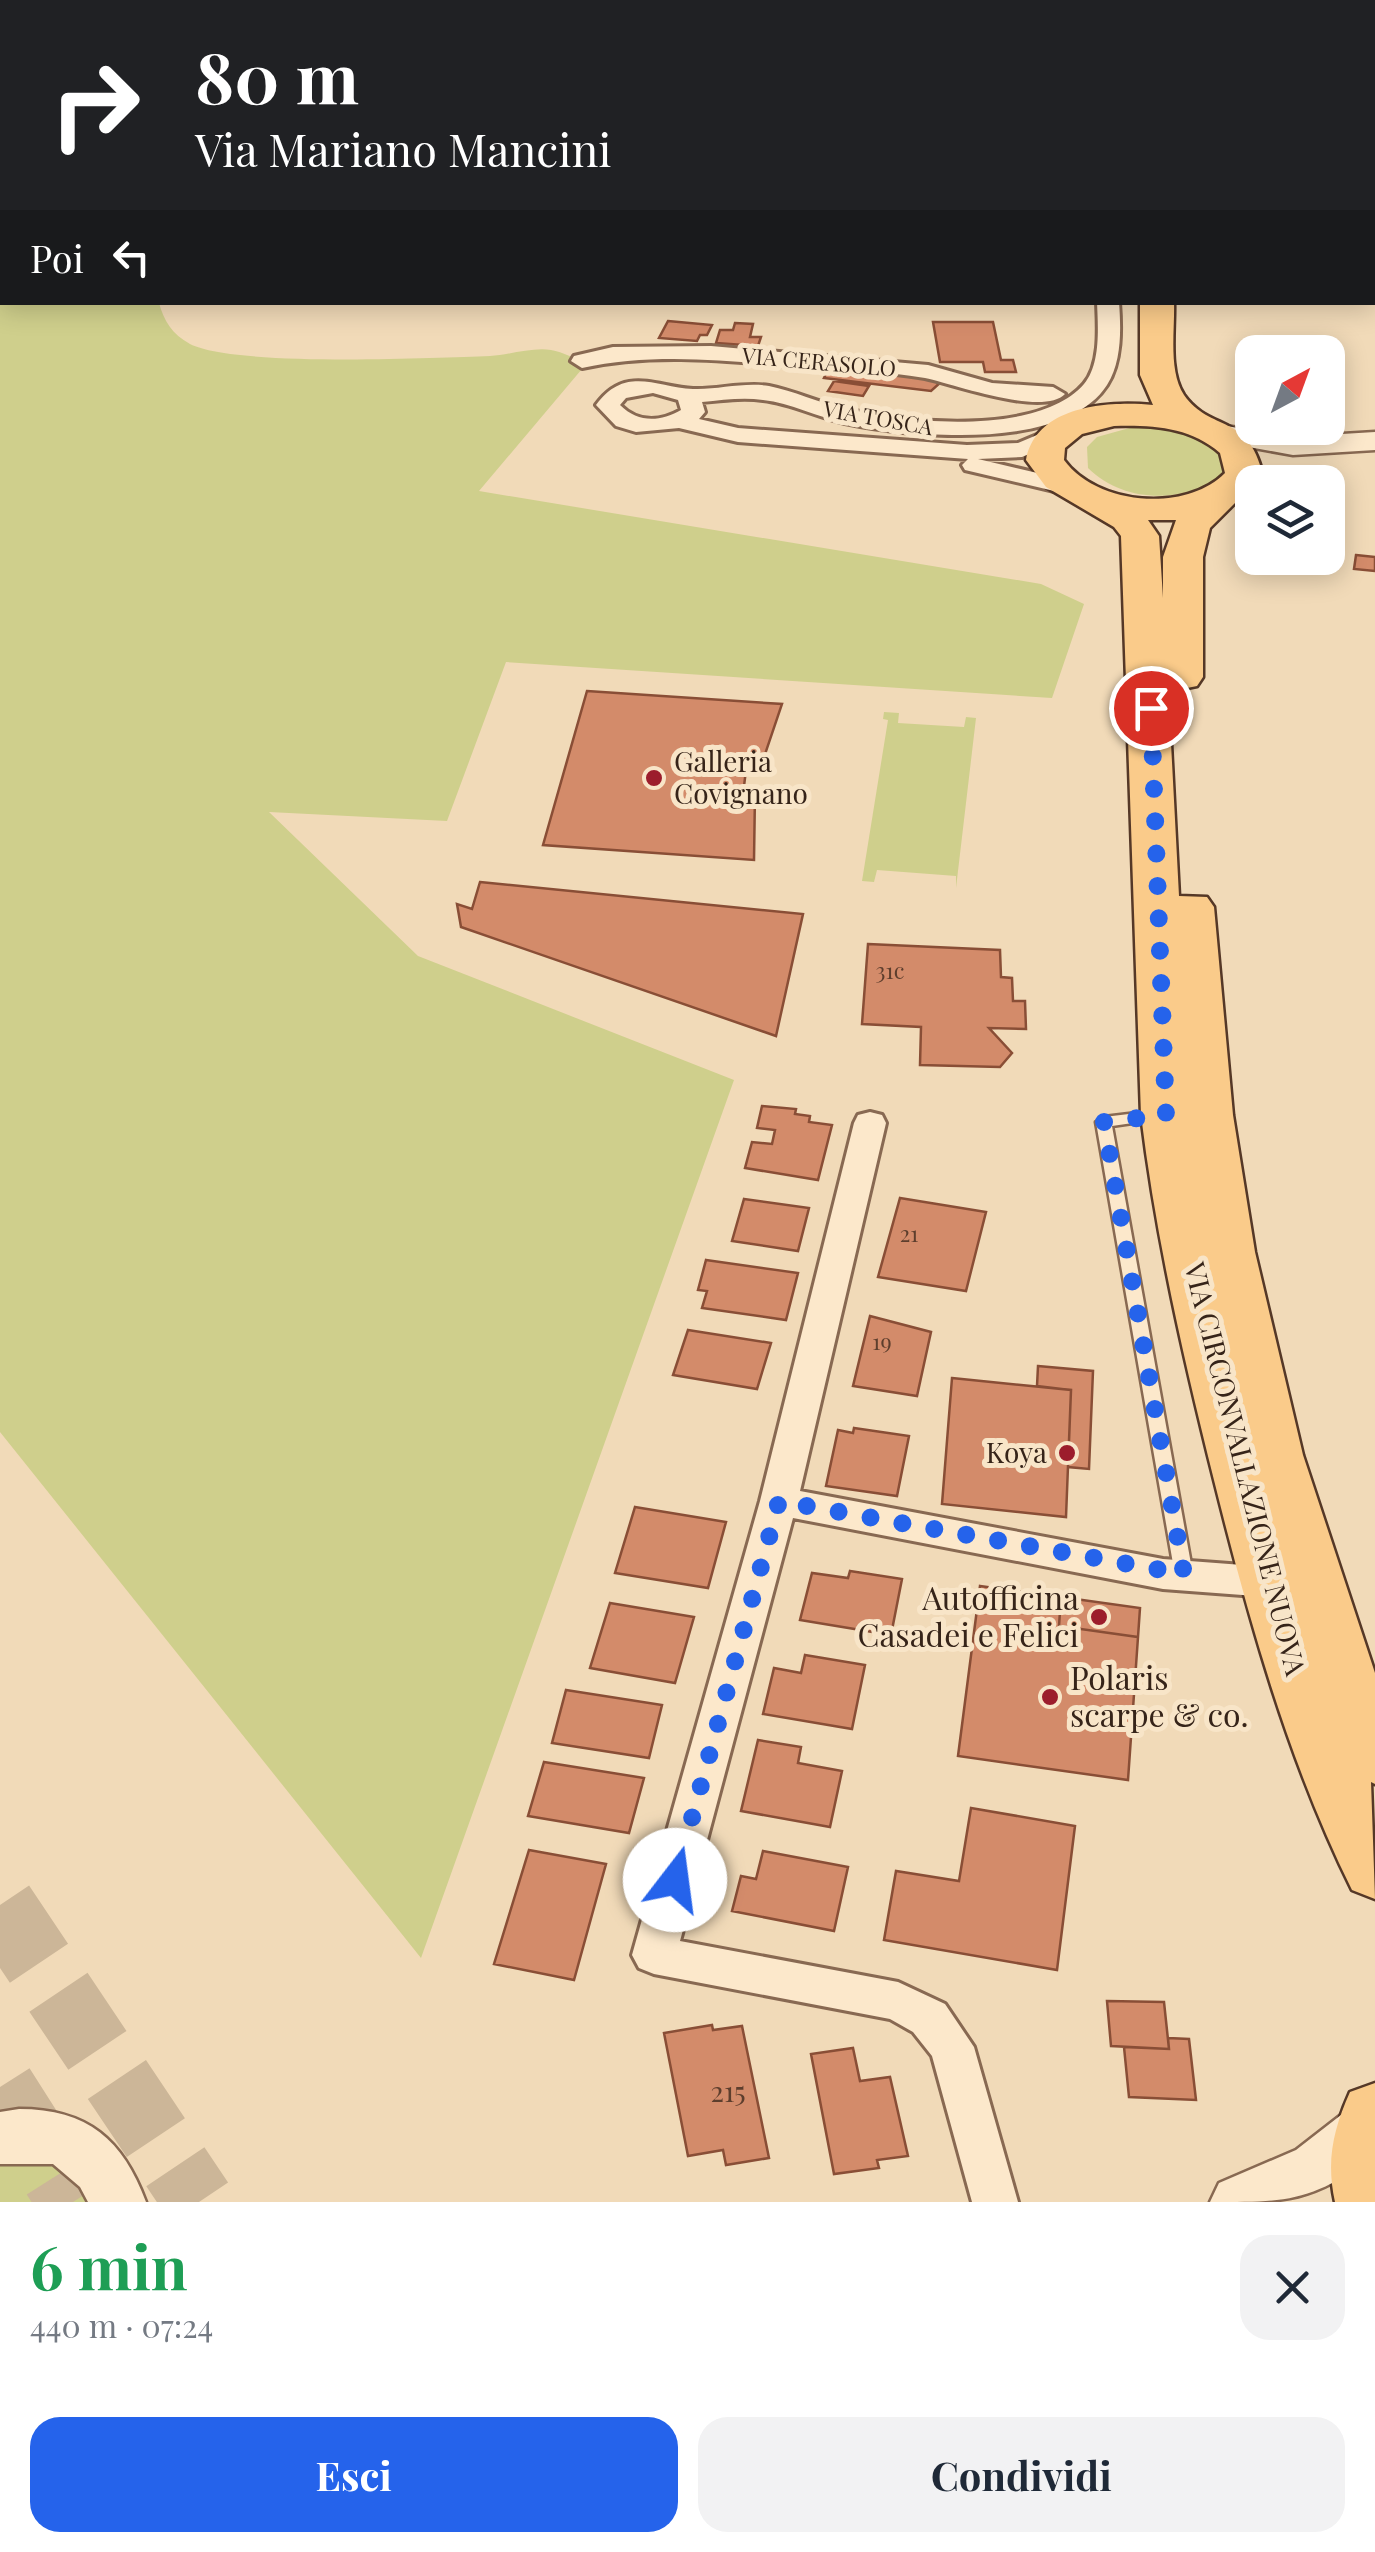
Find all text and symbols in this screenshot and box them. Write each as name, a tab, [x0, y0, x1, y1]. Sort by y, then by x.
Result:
text: 80 m	[195, 28, 359, 122]
icon: right	[30, 40, 160, 170]
text: Via Mariano Mancini	[195, 118, 611, 178]
icon: left	[104, 230, 159, 285]
text: Poi	[30, 232, 84, 283]
north arrow	[1235, 335, 1345, 445]
map controls	[1235, 335, 1345, 575]
street label: VIA CERASOLO	[740, 339, 897, 383]
street label: VIA TOSCA	[820, 392, 936, 441]
button: layers	[1235, 465, 1345, 575]
pin	[1109, 666, 1194, 751]
icon: arrive	[1124, 681, 1179, 736]
place label: Galleria Covignano	[674, 742, 808, 811]
marker: Galleria Covignano	[643, 767, 665, 789]
house number: 31c	[876, 955, 904, 985]
house number: 21	[900, 1218, 918, 1248]
street label: VIA CIRCONVALLAZIONE NUOVA	[1177, 1257, 1316, 1679]
house number: 19	[872, 1326, 892, 1356]
place label: Koya	[986, 1433, 1047, 1470]
marker: Koya	[1056, 1442, 1078, 1464]
place label: Autofficina Casadei e Felici	[857, 1575, 1079, 1655]
marker: Autofficina Casadei e Felici	[1088, 1606, 1110, 1628]
place label: Polaris scarpe & co.	[1070, 1655, 1249, 1735]
marker: Polaris scarpe & co.	[1039, 1686, 1061, 1708]
position arrow	[623, 1828, 727, 1932]
house number: 215	[710, 2072, 746, 2109]
text: 6 min	[30, 2225, 188, 2305]
button: close	[1240, 2235, 1345, 2340]
text: 440 m · 07:24	[30, 2303, 213, 2346]
button: Esci	[30, 2417, 678, 2532]
button: Condividi	[698, 2417, 1345, 2532]

